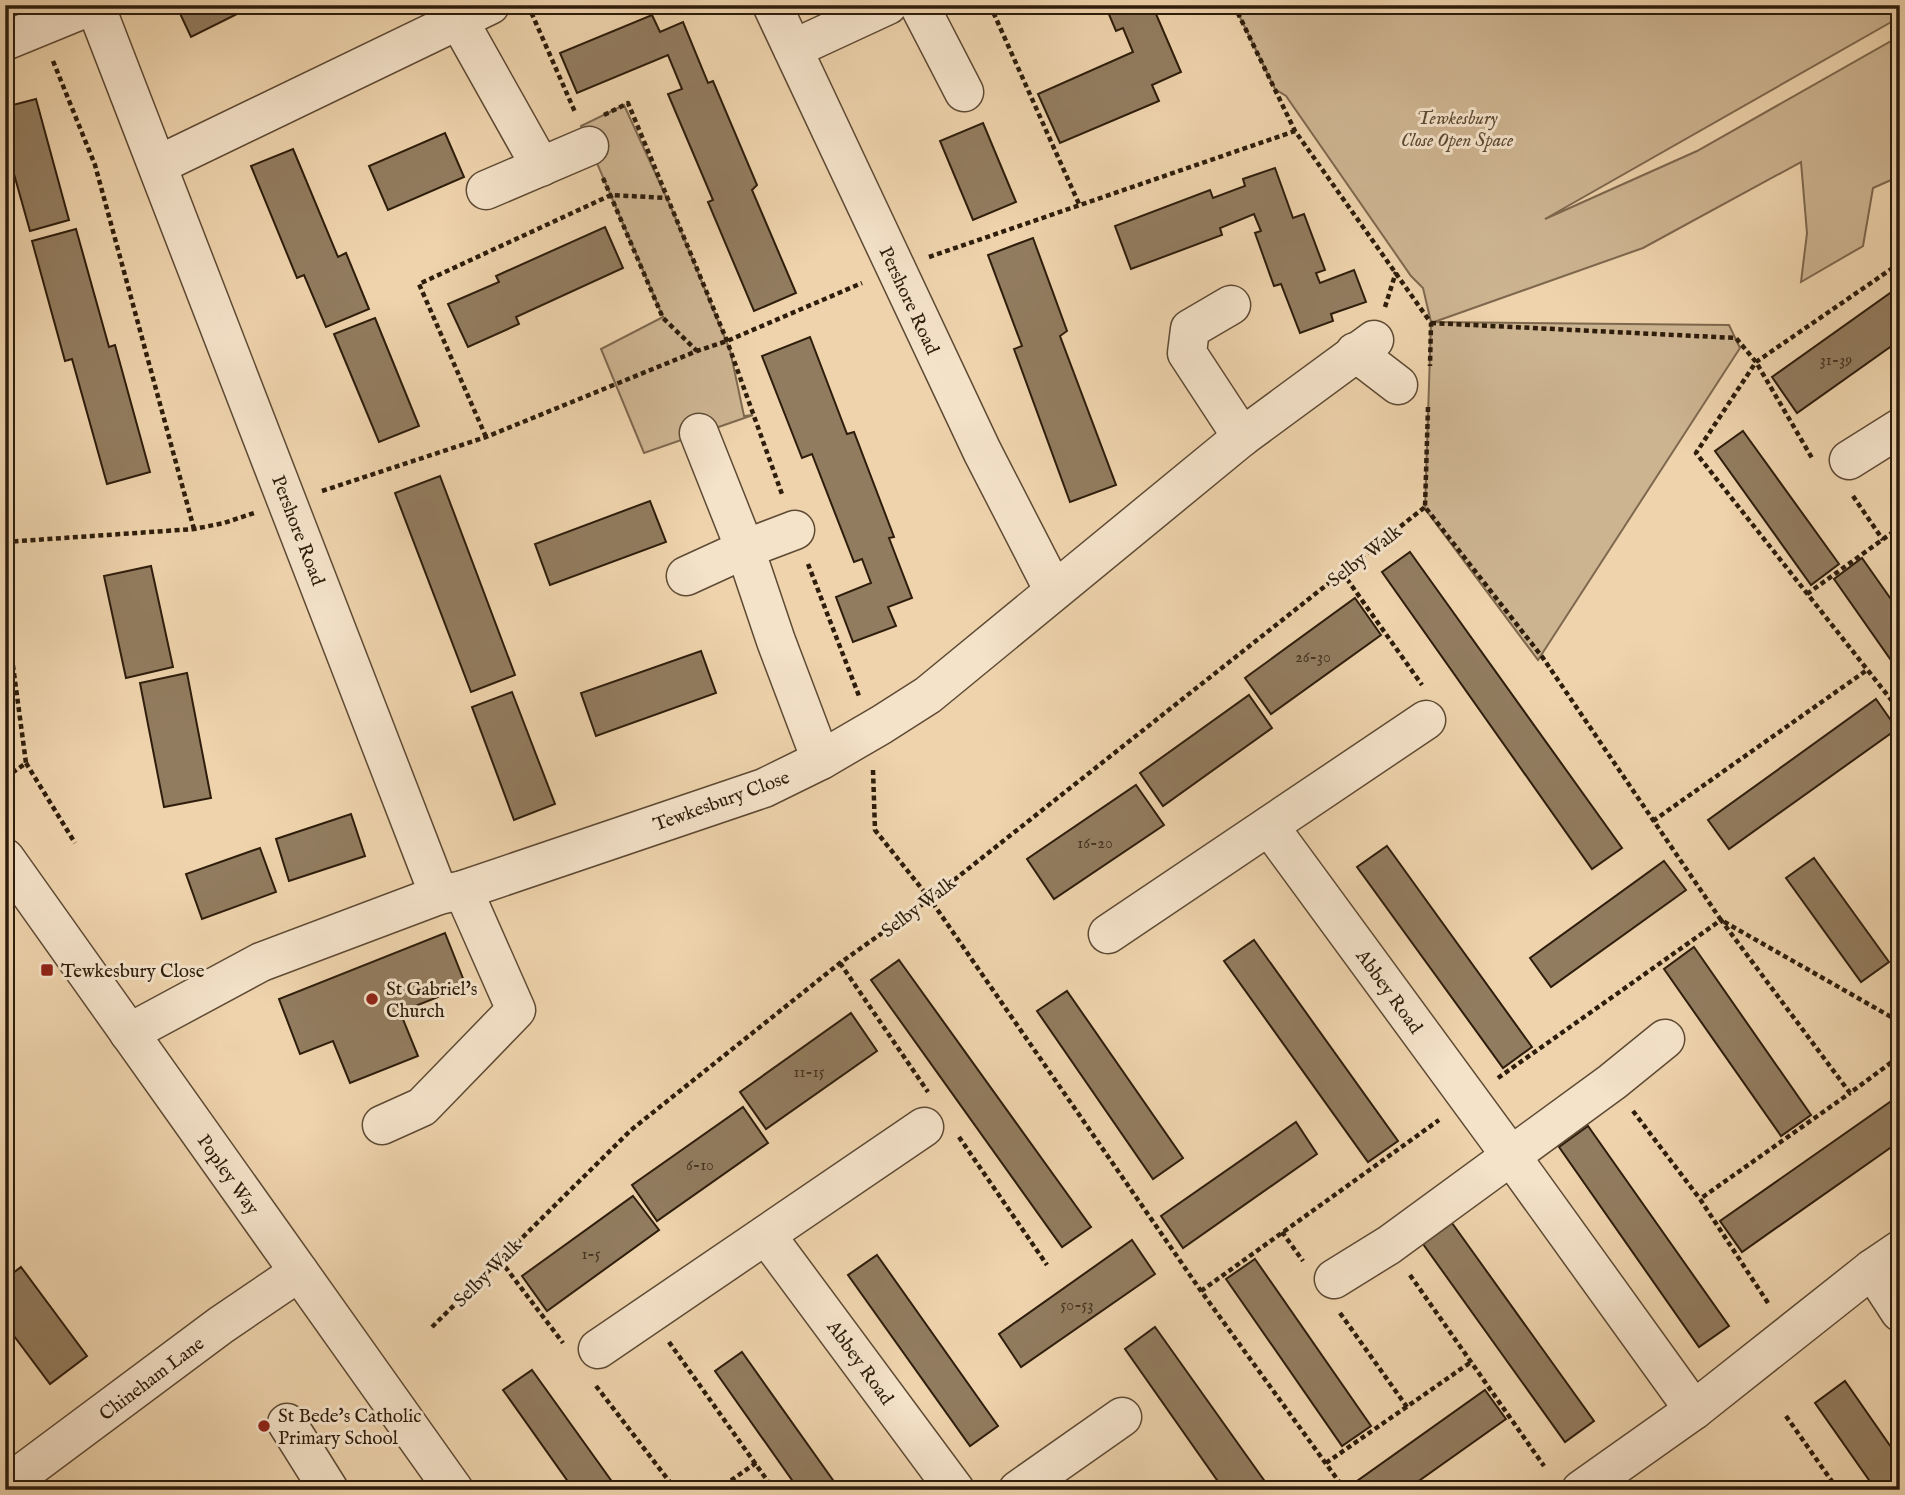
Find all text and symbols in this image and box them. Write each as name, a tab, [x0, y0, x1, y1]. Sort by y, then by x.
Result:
park label: Tewkesbury Close Open Space	[1401, 107, 1514, 153]
street label: Pershore Road	[873, 243, 944, 359]
house number: 31-39	[1820, 351, 1852, 371]
street label: Pershore Road	[265, 472, 329, 590]
street label: Selby Walk	[1323, 520, 1408, 593]
house number: 26-30	[1295, 648, 1331, 668]
street label: Tewkesbury Close	[650, 766, 793, 838]
house number: 16-20	[1077, 834, 1113, 854]
street label: Selby Walk	[877, 871, 962, 944]
street label: Abbey Road	[1349, 945, 1427, 1040]
place label: Tewkesbury Close	[61, 960, 205, 984]
marker: Tewkesbury Close	[39, 962, 55, 978]
place label: St Gabriel's Church	[386, 978, 478, 1024]
marker: St Gabriel's Church	[364, 991, 380, 1007]
house number: 11-15	[793, 1063, 825, 1083]
street label: Popley Way	[191, 1130, 264, 1221]
house number: 6-10	[686, 1156, 714, 1176]
street label: Selby Walk	[449, 1233, 528, 1313]
house number: 1-5	[581, 1245, 601, 1265]
house number: 50-53	[1061, 1296, 1093, 1316]
street label: Abbey Road	[820, 1316, 898, 1411]
street label: Chineham Lane	[95, 1332, 210, 1427]
place label: St Bede's Catholic Primary School	[278, 1405, 421, 1451]
marker: St Bede's Catholic Primary School	[256, 1418, 272, 1434]

